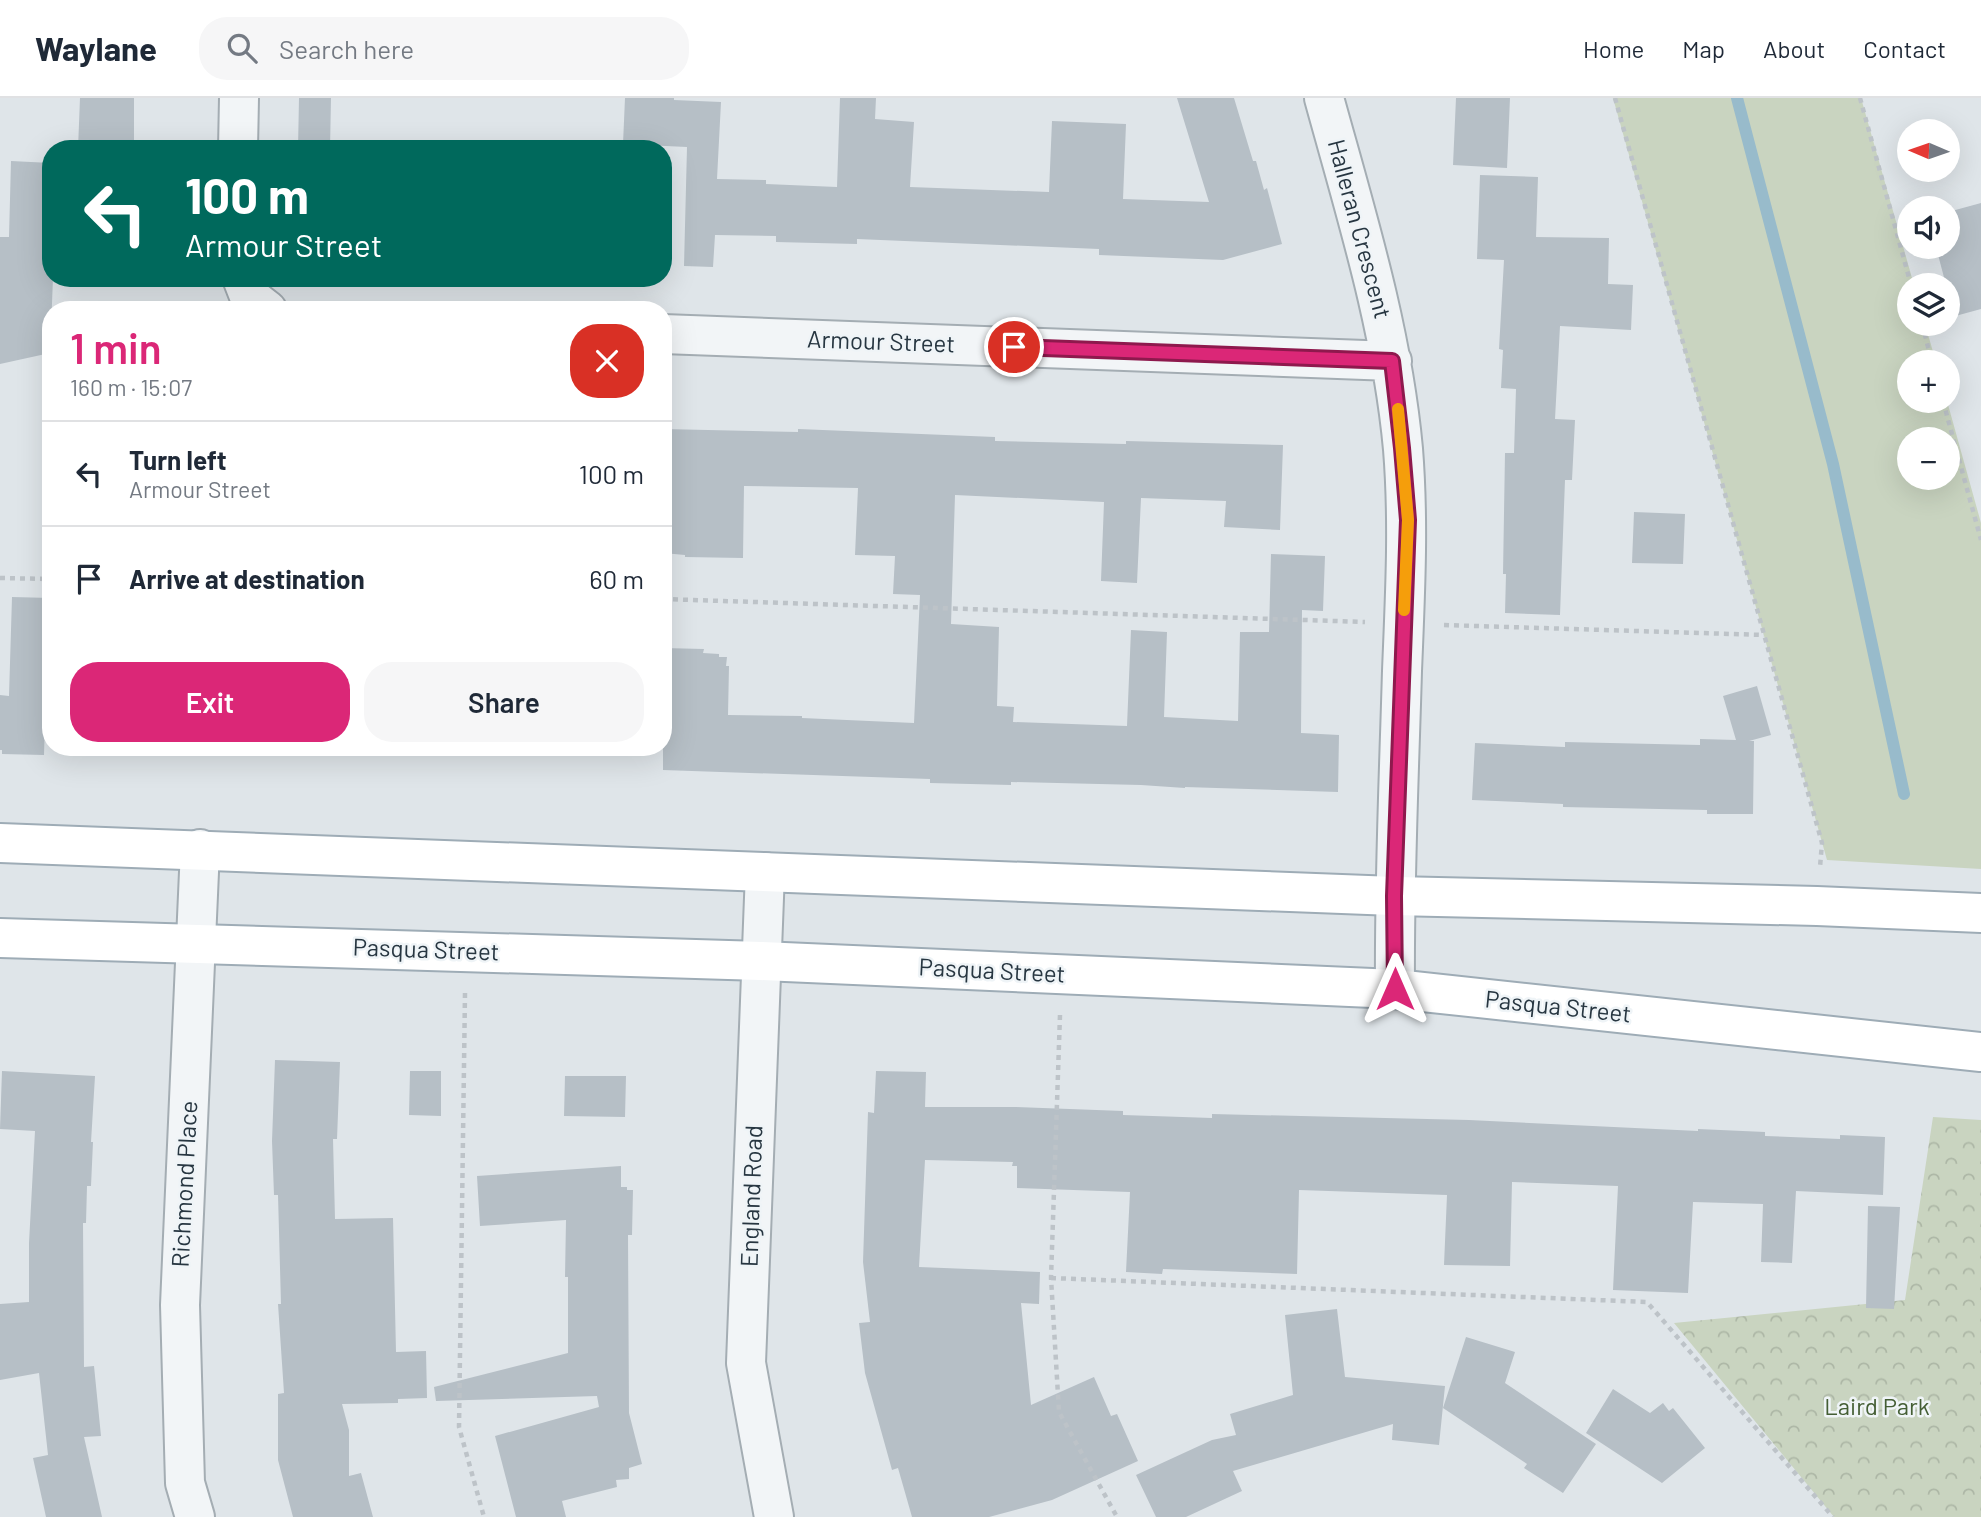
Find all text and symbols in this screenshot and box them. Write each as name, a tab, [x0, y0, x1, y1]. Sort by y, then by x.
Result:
search box	[199, 17, 689, 80]
text: Waylane	[35, 28, 157, 68]
icon: search	[223, 29, 261, 67]
text: Search here	[279, 33, 414, 64]
text: Home	[1583, 34, 1644, 63]
text: Map	[1682, 34, 1725, 63]
text: About	[1763, 34, 1825, 63]
text: Contact	[1863, 34, 1946, 63]
north arrow	[1897, 119, 1960, 182]
map controls	[1897, 119, 1960, 490]
street label: Halleran Crescent	[1323, 136, 1398, 322]
text: 100 m	[185, 165, 309, 224]
icon: left	[70, 168, 161, 259]
button: sound	[1897, 196, 1960, 259]
text: Armour Street	[185, 225, 382, 263]
button: layers	[1897, 273, 1960, 336]
pin	[984, 317, 1044, 377]
text: 1 min	[70, 322, 162, 372]
street label: Armour Street	[807, 323, 956, 358]
button: close	[570, 324, 644, 398]
icon: arrive	[995, 328, 1033, 366]
button: +	[1897, 350, 1960, 413]
text: 160 m · 15:07	[70, 373, 192, 401]
button: −	[1897, 427, 1960, 490]
text: Turn left	[129, 444, 227, 475]
icon: left	[70, 455, 108, 493]
text: 100 m	[579, 458, 644, 489]
text: Armour Street	[129, 475, 271, 503]
icon: arrive	[70, 560, 108, 598]
text: Arrive at destination	[129, 563, 365, 594]
text: 60 m	[589, 563, 644, 594]
button: Exit	[70, 662, 350, 742]
button: Share	[364, 662, 644, 742]
street label: Pasqua Street	[352, 931, 500, 966]
street label: Pasqua Street	[918, 951, 1066, 988]
position arrow	[1358, 952, 1432, 1026]
street label: Pasqua Street	[1484, 983, 1633, 1028]
street label: Richmond Place	[165, 1100, 202, 1268]
street label: England Road	[734, 1125, 767, 1267]
park label: Laird Park	[1824, 1391, 1930, 1420]

